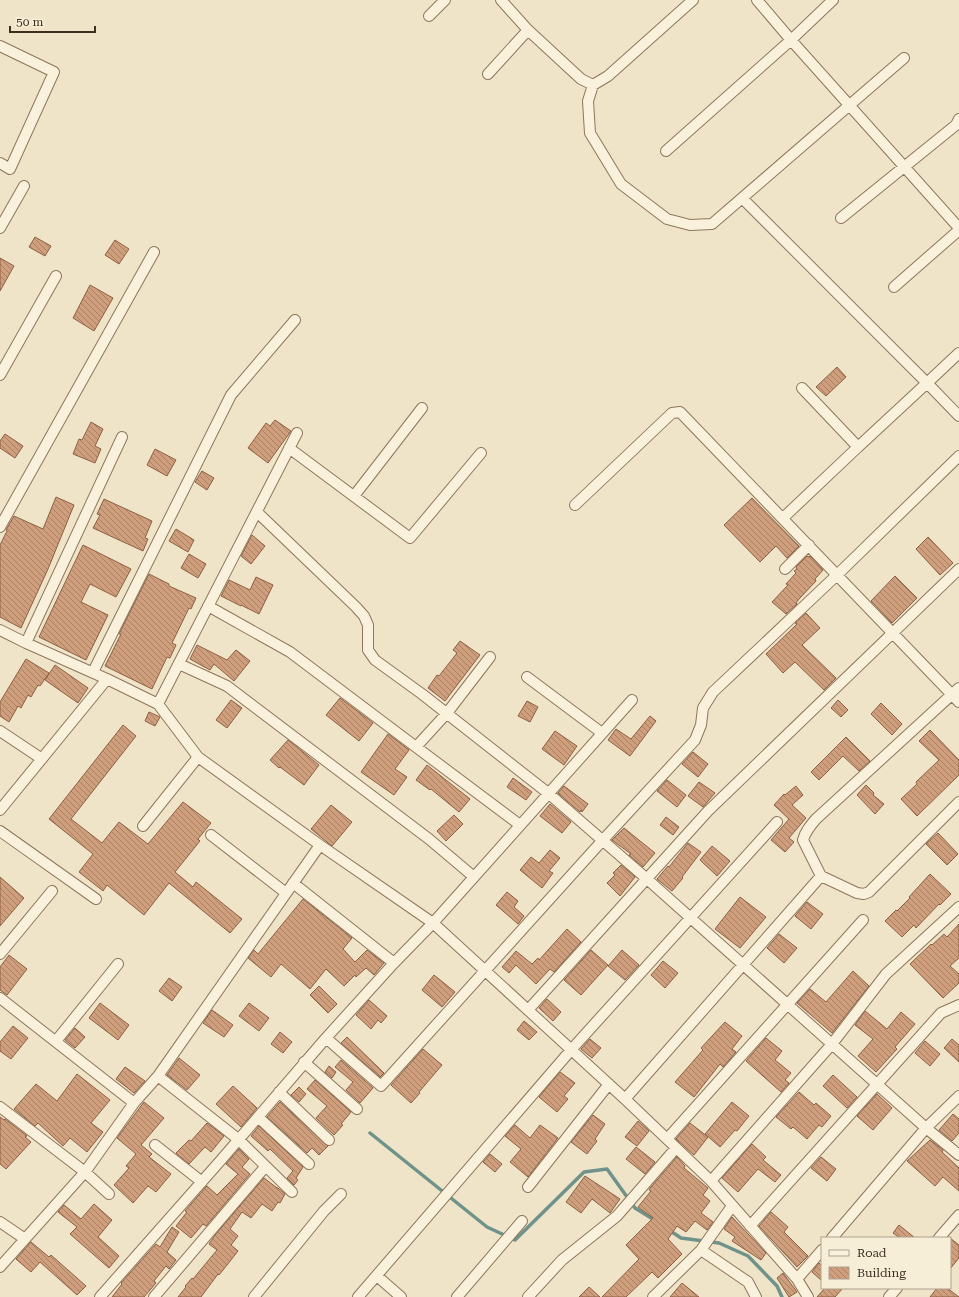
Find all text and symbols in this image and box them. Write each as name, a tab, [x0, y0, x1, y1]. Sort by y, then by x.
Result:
scale bar	[10, 8, 95, 34]
text: 50 m	[16, 15, 43, 29]
legend	[821, 1237, 951, 1289]
text: Road	[857, 1246, 887, 1260]
text: Building	[857, 1266, 906, 1280]

